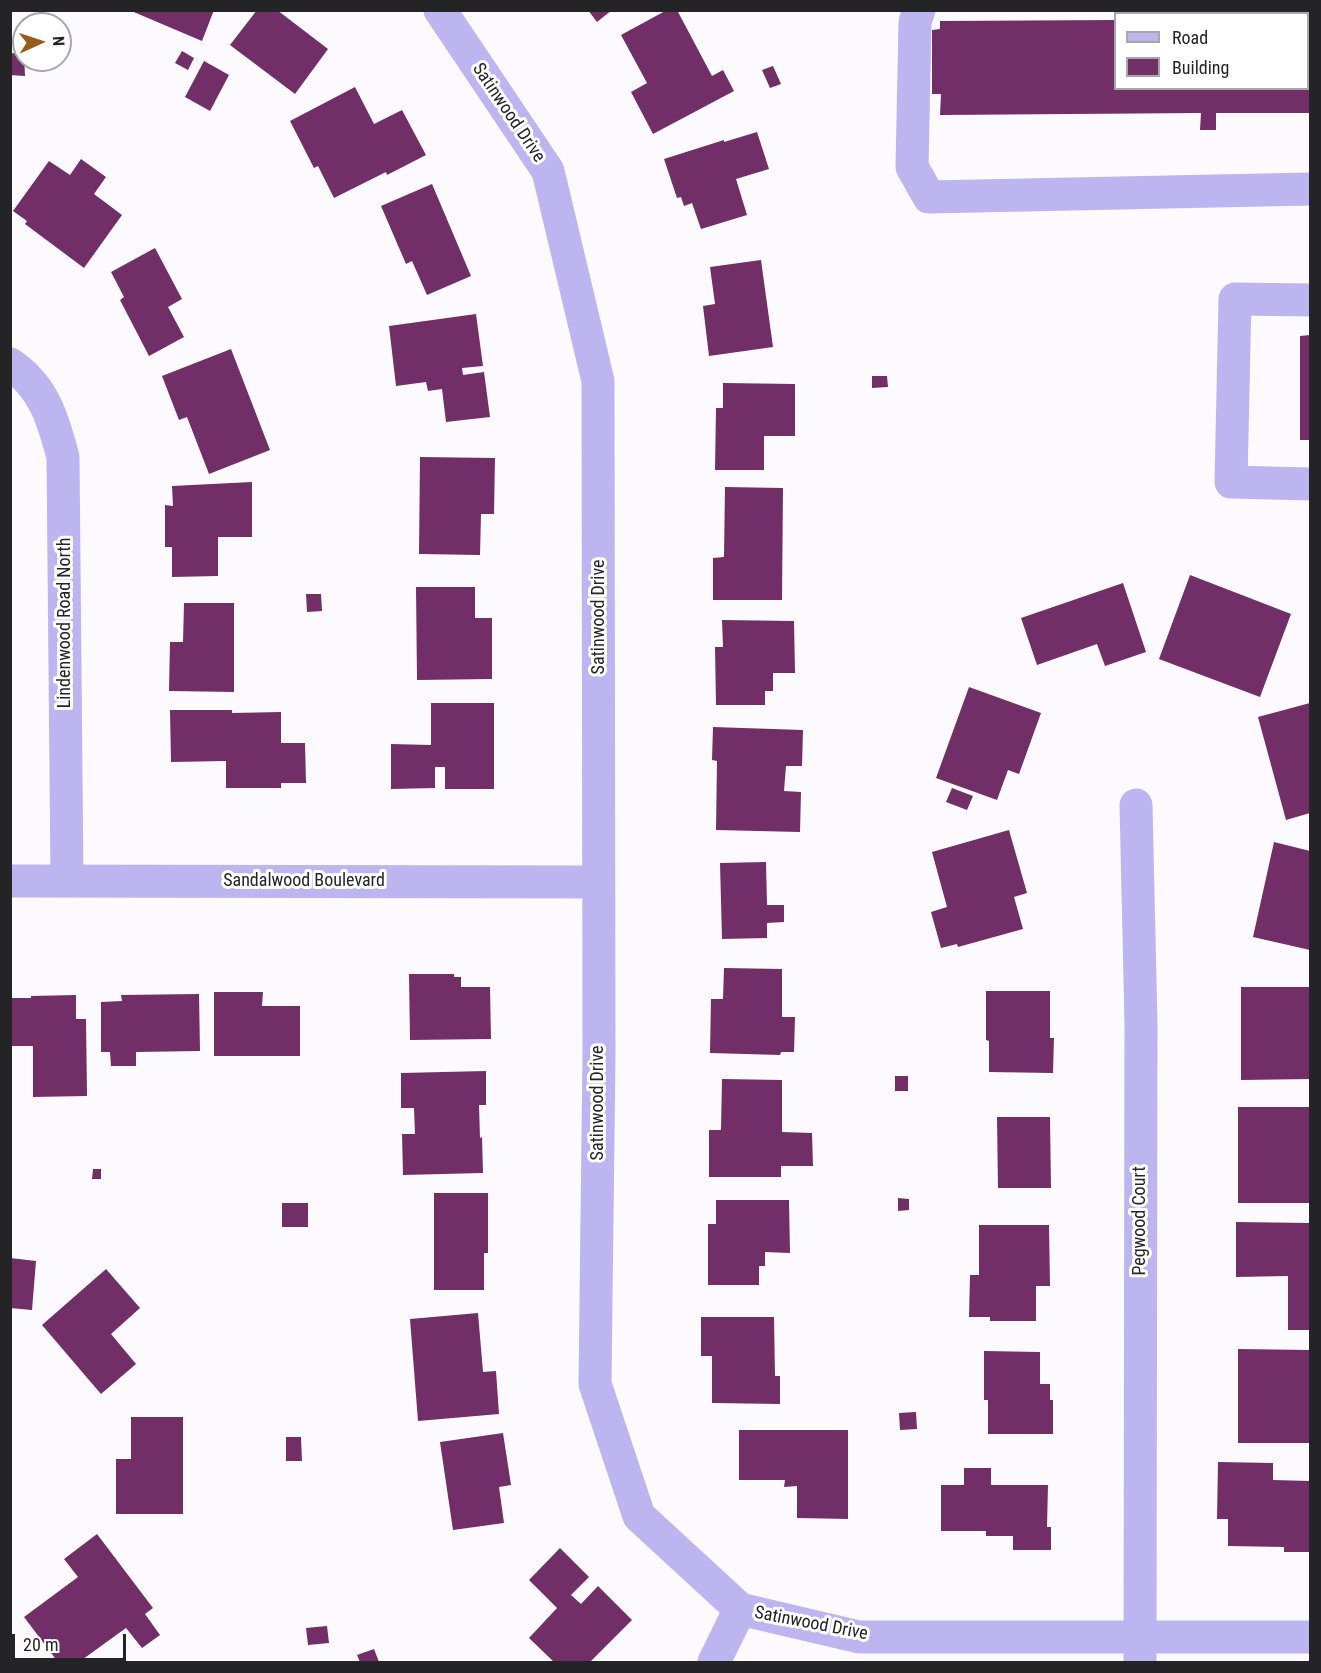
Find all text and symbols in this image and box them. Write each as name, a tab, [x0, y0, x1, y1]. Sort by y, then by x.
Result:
north arrow	[12, 12, 72, 72]
legend	[1114, 12, 1309, 90]
text: Road	[1172, 27, 1208, 48]
text: N	[49, 36, 68, 47]
text: Building	[1172, 57, 1229, 78]
street label: Satinwood Drive	[467, 59, 549, 167]
street label: Lindenwood Road North	[54, 538, 76, 708]
street label: Satinwood Drive	[588, 560, 610, 674]
street label: Sandalwood Boulevard	[223, 870, 385, 892]
street label: Satinwood Drive	[587, 1046, 609, 1160]
street label: Pegwood Court	[1129, 1166, 1151, 1276]
street label: Satinwood Drive	[753, 1602, 869, 1646]
scale bar	[15, 1622, 129, 1660]
text: 20 m	[23, 1634, 58, 1655]

